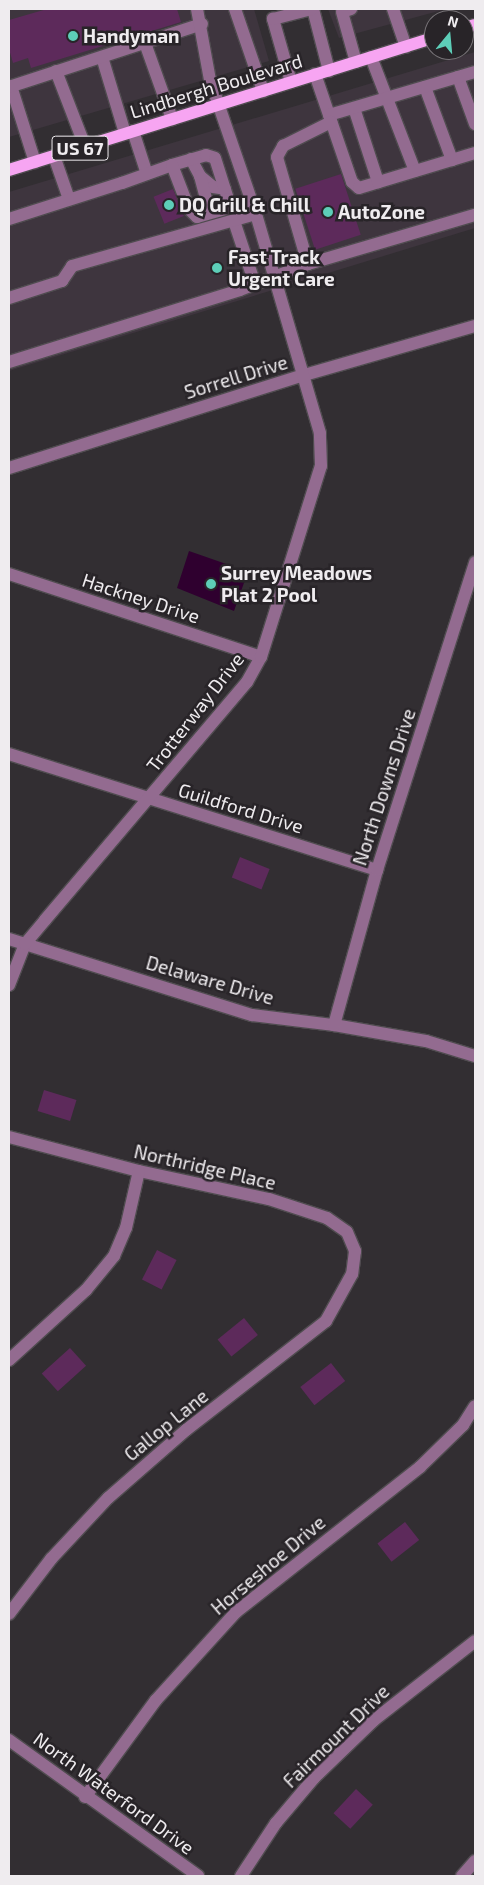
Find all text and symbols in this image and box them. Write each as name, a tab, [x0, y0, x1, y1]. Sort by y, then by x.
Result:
north arrow	[424, 10, 474, 60]
text: N	[446, 12, 461, 31]
place label: Handyman	[83, 25, 179, 47]
marker: Handyman	[67, 30, 79, 42]
street label: Lindbergh Boulevard	[127, 49, 305, 123]
road number: US 67	[51, 132, 109, 164]
place label: DQ Grill & Chill	[179, 194, 310, 216]
marker: DQ Grill & Chill	[163, 199, 175, 211]
place label: AutoZone	[338, 201, 425, 223]
marker: AutoZone	[322, 206, 334, 218]
place label: Fast Track Urgent Care	[228, 246, 335, 290]
marker: Fast Track Urgent Care	[210, 261, 224, 275]
street label: Sorrell Drive	[181, 350, 291, 404]
place label: Surrey Meadows Plat 2 Pool	[221, 562, 373, 606]
street label: Hackney Drive	[79, 568, 203, 628]
marker: Surrey Meadows Plat 2 Pool	[205, 578, 217, 590]
street label: Trotterway Drive	[141, 648, 249, 776]
street label: North Downs Drive	[348, 706, 420, 868]
street label: Guildford Drive	[176, 778, 306, 838]
street label: Delaware Drive	[143, 951, 277, 1009]
street label: Northridge Place	[132, 1140, 278, 1194]
street label: Gallop Lane	[120, 1384, 212, 1466]
street label: Horseshoe Drive	[206, 1511, 330, 1619]
street label: Fairmount Drive	[278, 1680, 394, 1792]
street label: North Waterford Drive	[29, 1727, 199, 1859]

